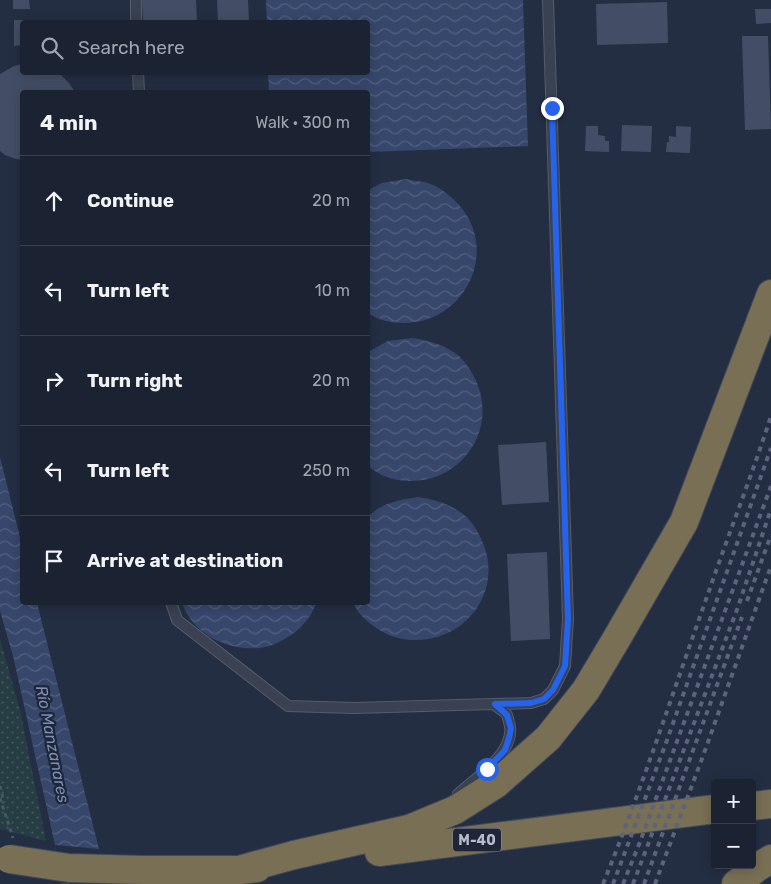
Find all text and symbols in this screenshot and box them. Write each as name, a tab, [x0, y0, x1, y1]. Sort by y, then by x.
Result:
search box	[20, 20, 370, 75]
icon: search	[38, 34, 66, 62]
text: Search here	[78, 36, 185, 59]
route end	[541, 97, 564, 120]
text: 4 min	[40, 110, 98, 135]
text: Walk · 300 m	[256, 113, 350, 132]
icon: ahead	[40, 187, 68, 215]
text: Continue	[87, 189, 174, 212]
text: 20 m	[312, 191, 350, 210]
icon: left	[40, 277, 68, 305]
text: Turn left	[87, 279, 169, 302]
text: 10 m	[315, 281, 350, 300]
icon: right	[40, 367, 68, 395]
text: Turn right	[87, 369, 182, 392]
text: 20 m	[312, 371, 350, 390]
icon: left	[40, 457, 68, 485]
text: Turn left	[87, 459, 169, 482]
text: 250 m	[303, 461, 350, 480]
icon: arrive	[40, 547, 68, 575]
text: Arrive at destination	[87, 549, 283, 572]
water label: Río Manzanares	[32, 684, 73, 804]
route start	[476, 758, 499, 781]
map controls	[711, 779, 756, 869]
button: +	[711, 779, 756, 824]
button: −	[711, 824, 756, 869]
road number: M-40	[453, 828, 501, 852]

